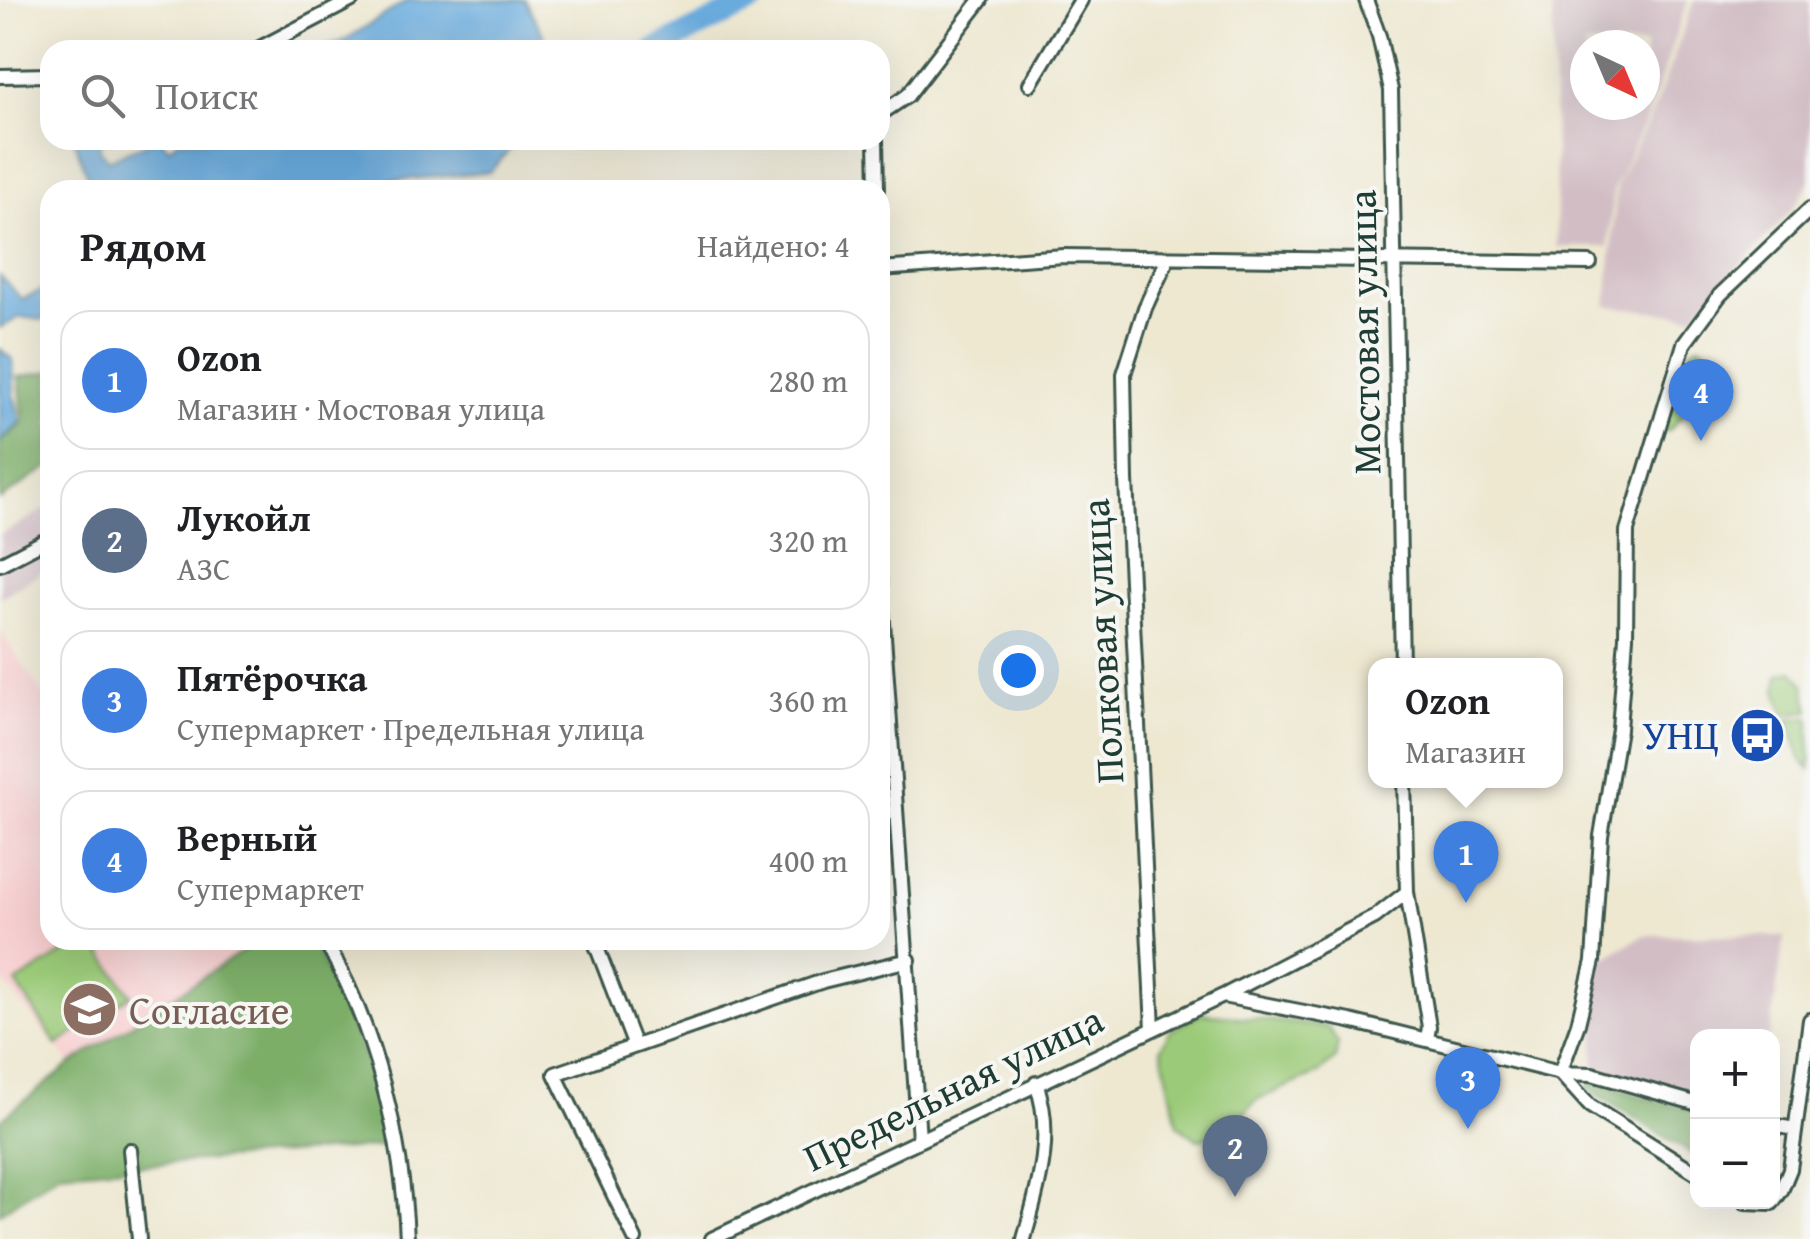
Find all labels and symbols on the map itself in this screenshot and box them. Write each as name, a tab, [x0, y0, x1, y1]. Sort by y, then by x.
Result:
north arrow	[1570, 30, 1660, 120]
street label: Мостовая улица	[1332, 189, 1395, 475]
pin: 4	[1668, 358, 1734, 441]
street label: Полковая улица	[1065, 497, 1138, 785]
your location	[993, 645, 1044, 696]
place label: УНЦ	[1642, 705, 1719, 764]
bus stop icon: УНЦ	[1728, 705, 1788, 765]
pin: 1	[1434, 820, 1498, 903]
school or university icon: Согласие	[60, 980, 120, 1040]
place label: Согласие	[129, 980, 289, 1039]
street label: Предельная улица	[793, 989, 1113, 1186]
pin: 3	[1436, 1046, 1500, 1129]
pin: 2	[1202, 1114, 1268, 1197]

